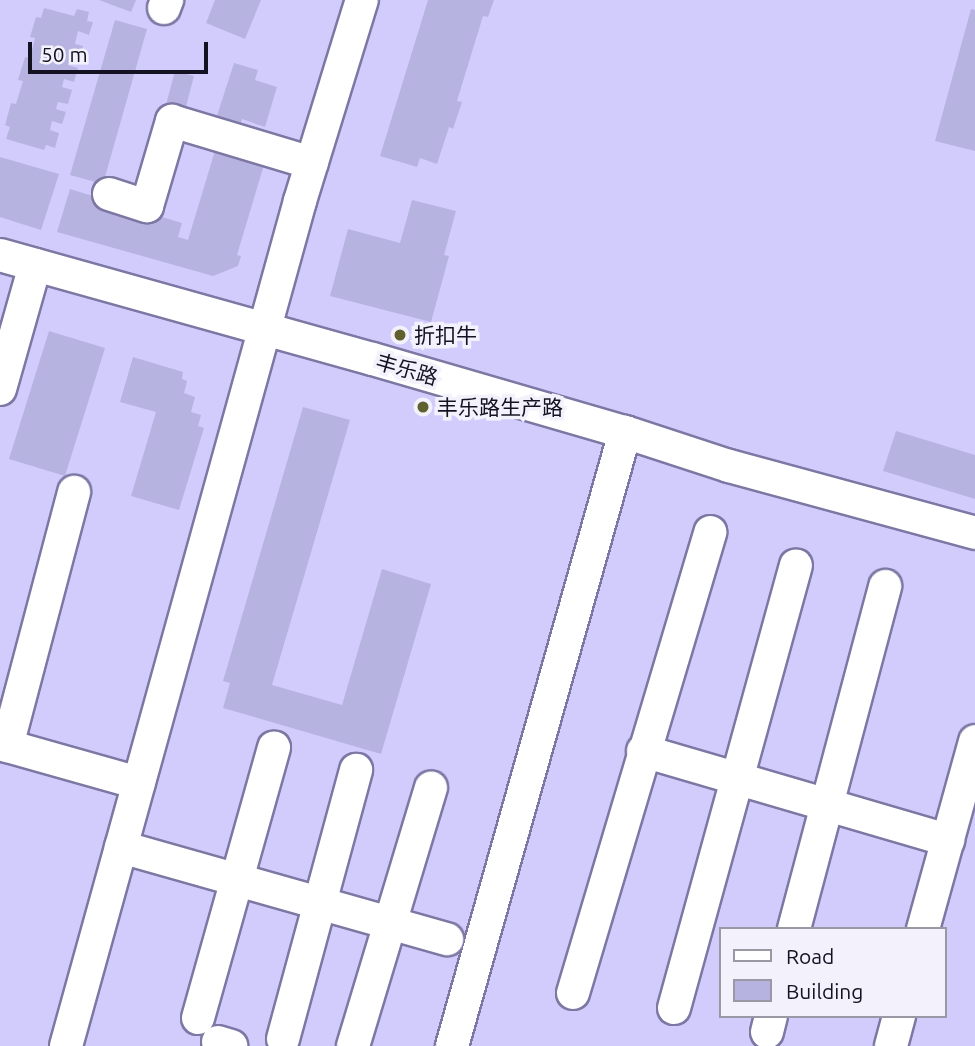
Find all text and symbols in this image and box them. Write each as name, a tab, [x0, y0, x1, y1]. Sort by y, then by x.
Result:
scale bar	[32, 28, 212, 72]
text: 50 m	[41, 42, 88, 66]
place label: 折扣牛	[414, 322, 477, 348]
marker: 折扣牛	[392, 327, 408, 343]
street label: 丰乐路	[373, 348, 441, 390]
place label: 丰乐路生产路	[437, 394, 563, 420]
marker: 丰乐路生产路	[415, 399, 431, 415]
legend	[720, 927, 947, 1018]
text: Road	[786, 944, 834, 968]
text: Building	[786, 979, 863, 1003]

